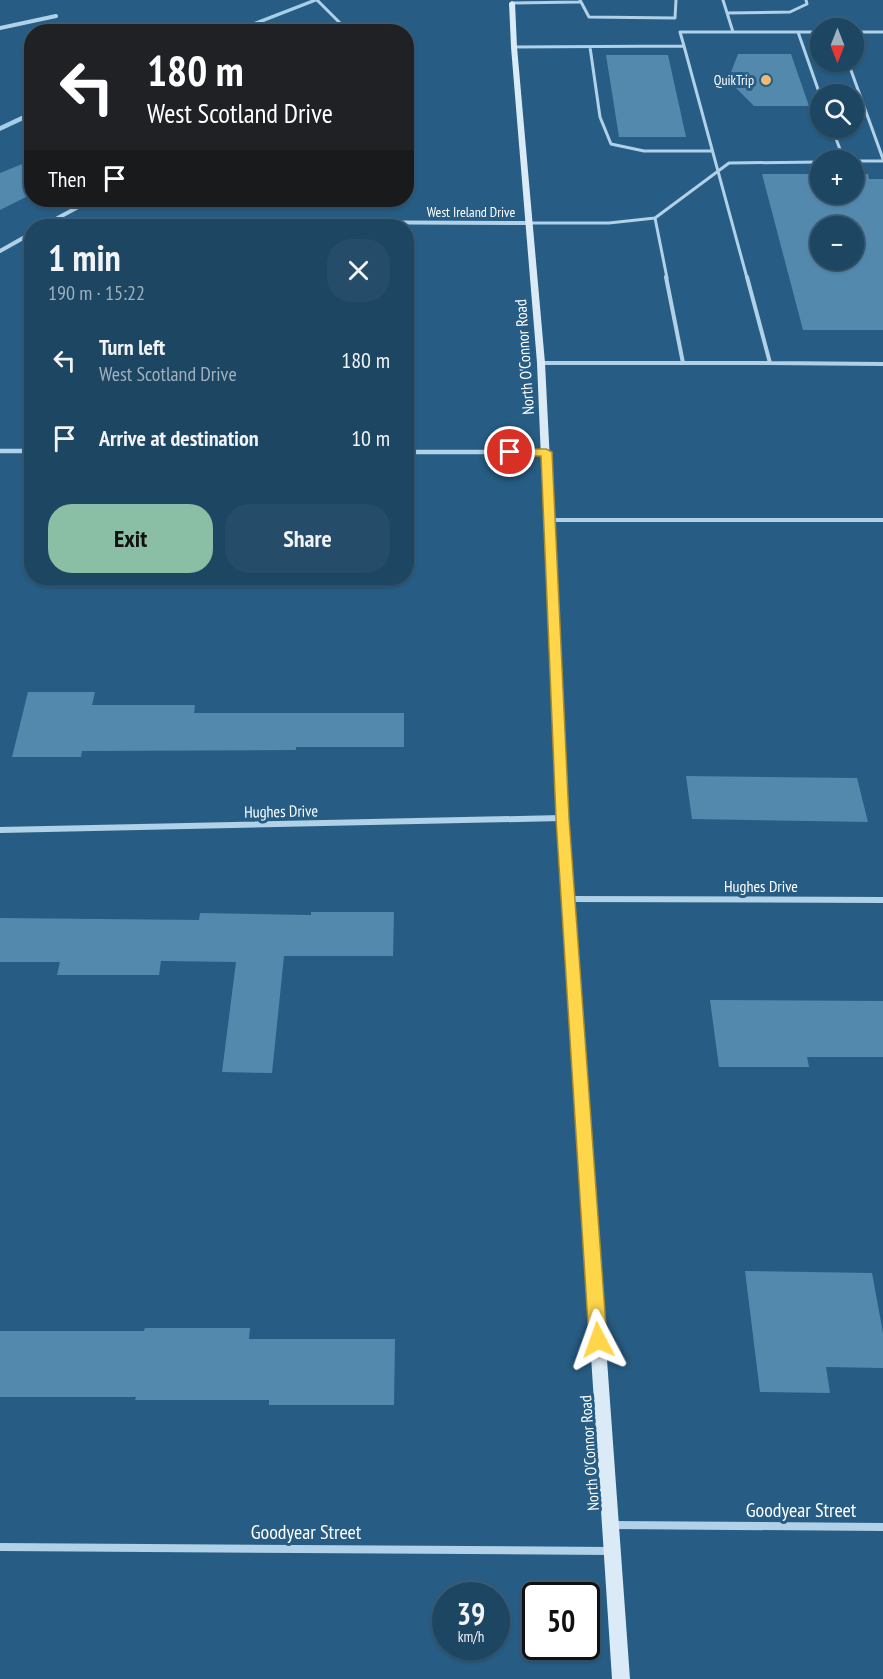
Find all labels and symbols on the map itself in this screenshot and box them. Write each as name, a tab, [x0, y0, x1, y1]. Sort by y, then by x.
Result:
north arrow	[810, 18, 864, 72]
place label: QuikTrip	[714, 71, 754, 89]
marker: QuikTrip	[759, 73, 773, 87]
street label: West Ireland Drive	[427, 203, 516, 221]
street label: North O'Connor Road	[510, 299, 538, 415]
pin	[484, 426, 535, 477]
street label: Hughes Drive	[244, 800, 318, 822]
street label: Hughes Drive	[724, 876, 798, 896]
position arrow	[566, 1308, 630, 1372]
street label: North O'Connor Road	[575, 1395, 603, 1511]
street label: Goodyear Street	[746, 1497, 857, 1523]
street label: Goodyear Street	[251, 1519, 362, 1545]
speed limit sign: 50	[522, 1582, 600, 1660]

